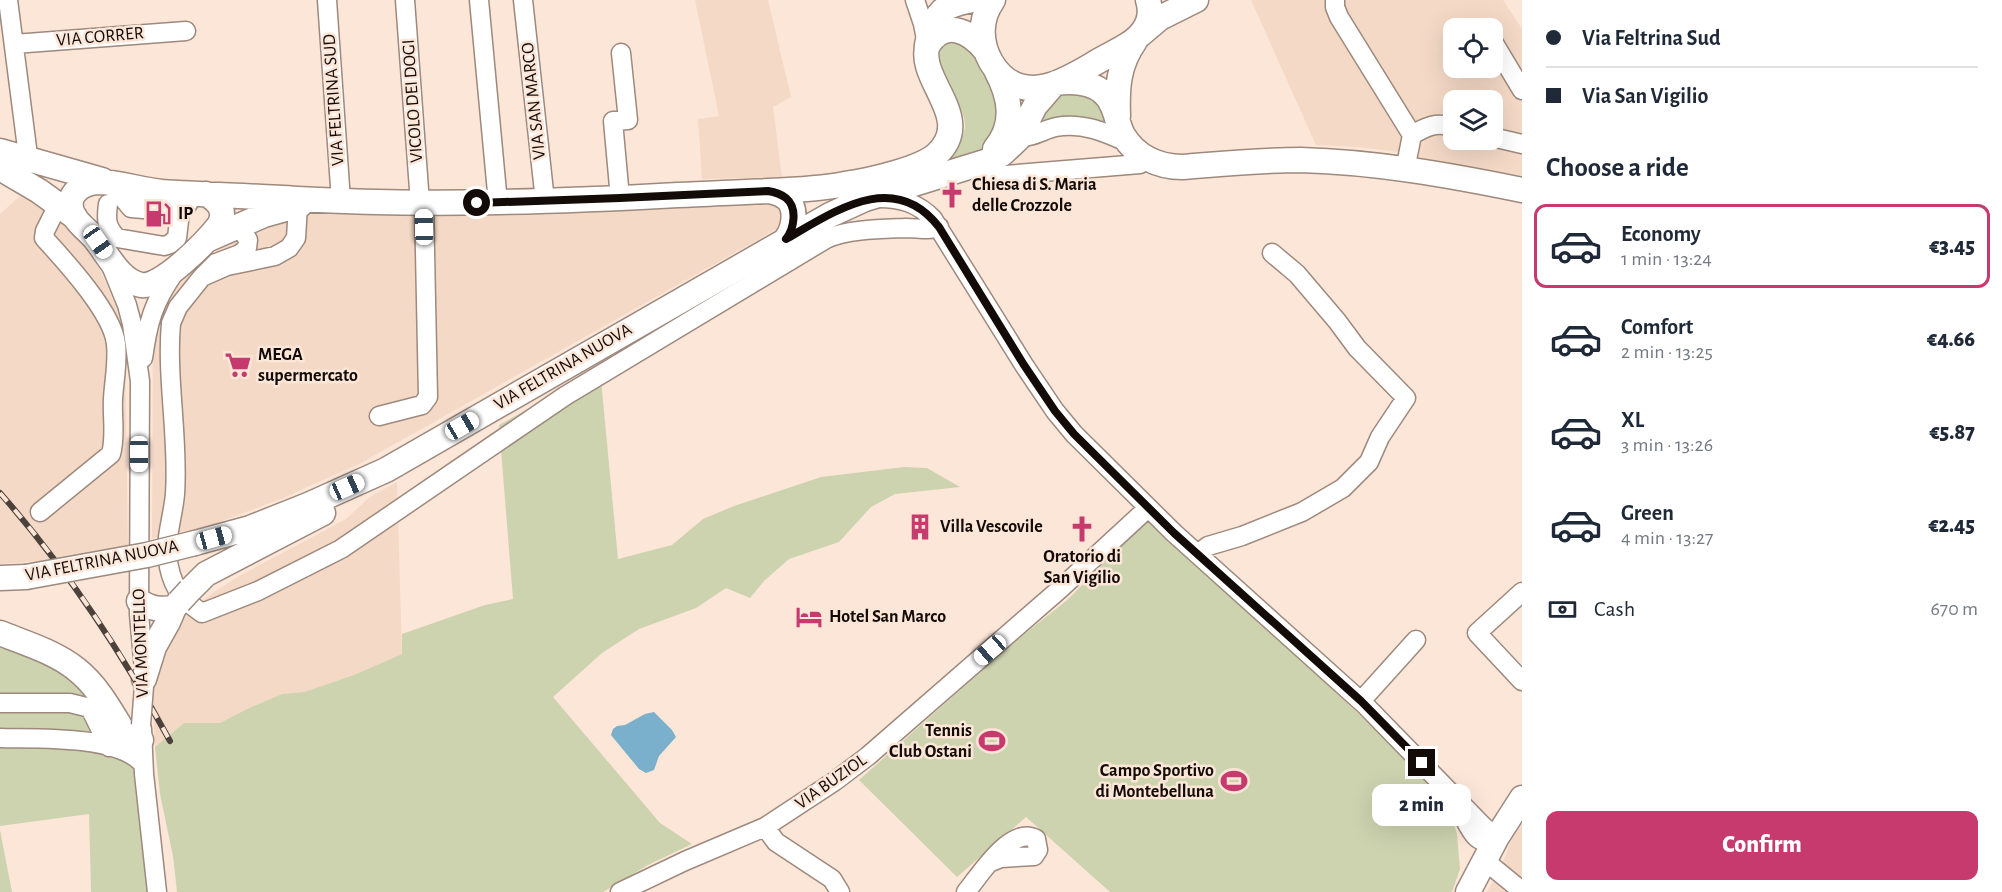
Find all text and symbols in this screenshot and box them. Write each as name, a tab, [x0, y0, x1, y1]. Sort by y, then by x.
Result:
map controls	[1443, 18, 1503, 150]
button: locate	[1443, 18, 1503, 78]
street label: VIA CORRER	[55, 24, 145, 50]
text: Via Feltrina Sud	[1582, 27, 1721, 49]
street label: VIA FELTRINA SUD	[320, 33, 348, 167]
street label: VICOLO DEI DOGI	[400, 39, 426, 163]
street label: VIA SAN MARCO	[519, 42, 549, 160]
text: Via San Vigilio	[1582, 85, 1708, 107]
button: layers	[1443, 90, 1503, 150]
text: Choose a ride	[1546, 154, 1689, 181]
place label: Chiesa di S. Maria delle Crozzole	[972, 176, 1097, 215]
church icon: Chiesa di S. Maria delle Crozzole	[937, 180, 967, 210]
route start	[463, 189, 490, 216]
fuel station icon: IP	[143, 199, 173, 229]
place label: IP	[178, 205, 193, 223]
car	[415, 209, 433, 245]
icon: car	[1549, 219, 1603, 273]
car	[80, 222, 116, 262]
text: Economy	[1621, 223, 1701, 245]
text: €3.45	[1929, 235, 1975, 257]
text: 1 min · 13:24	[1621, 249, 1712, 269]
icon: car	[1549, 312, 1603, 366]
text: Comfort	[1621, 316, 1693, 338]
street label: VIA FELTRINA NUOVA	[491, 320, 635, 414]
text: €4.66	[1927, 328, 1975, 350]
text: 2 min · 13:25	[1621, 342, 1713, 362]
place label: MEGA supermercato	[258, 346, 358, 385]
supermarket icon: MEGA supermercato	[223, 350, 253, 380]
icon: car	[1549, 405, 1603, 459]
car	[442, 409, 482, 443]
text: XL	[1621, 409, 1644, 431]
text: €5.87	[1930, 421, 1975, 443]
text: 3 min · 13:26	[1621, 435, 1713, 455]
car	[130, 436, 148, 472]
car	[327, 471, 367, 503]
icon: car	[1549, 498, 1603, 552]
text: Green	[1621, 502, 1674, 524]
building icon: Villa Vescovile	[905, 512, 935, 542]
church icon: Oratorio di San Vigilio	[1067, 514, 1097, 544]
text: €2.45	[1928, 514, 1975, 536]
place label: Villa Vescovile	[940, 518, 1043, 536]
car	[194, 525, 234, 551]
text: 4 min · 13:27	[1621, 528, 1713, 548]
street label: VIA FELTRINA NUOVA	[24, 537, 181, 585]
place label: Oratorio di San Vigilio	[1043, 548, 1121, 587]
street label: VIA MONTELLO	[130, 588, 152, 698]
icon: cash	[1546, 593, 1579, 626]
text: Cash	[1594, 598, 1635, 620]
text: 670 m	[1930, 599, 1978, 619]
hotel icon: Hotel San Marco	[794, 602, 824, 632]
place label: Hotel San Marco	[829, 608, 946, 626]
car	[971, 631, 1009, 669]
place label: Tennis Club Ostani	[889, 722, 972, 761]
sports icon: Tennis Club Ostani	[977, 726, 1007, 756]
route end	[1408, 749, 1435, 776]
street label: VIA BUZIOL	[792, 751, 870, 813]
place label: Campo Sportivo di Montebelluna	[1096, 762, 1214, 801]
sports icon: Campo Sportivo di Montebelluna	[1219, 766, 1249, 796]
callout: 2 min	[1372, 784, 1472, 826]
text: 2 min	[1399, 795, 1444, 815]
button: Confirm	[1546, 811, 1978, 880]

